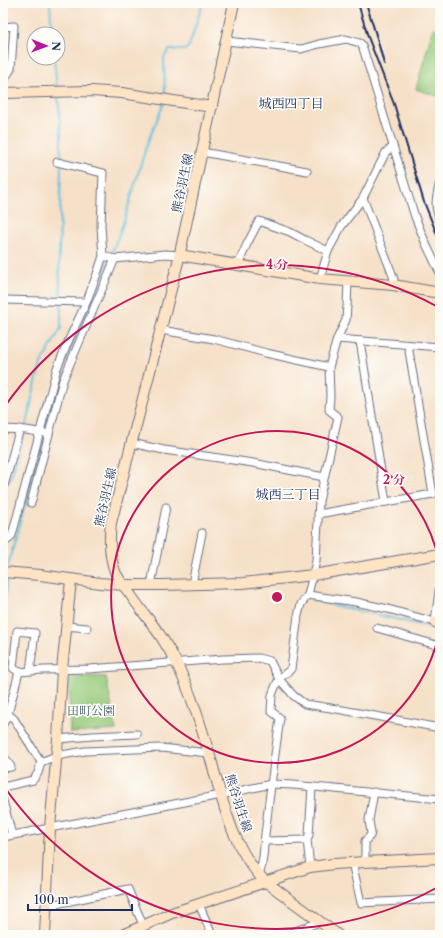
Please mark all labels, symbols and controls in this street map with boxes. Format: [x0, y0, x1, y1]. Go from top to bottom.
north arrow [26, 26, 66, 66]
text: N [49, 41, 63, 52]
district label: 城西四丁目 [258, 95, 324, 111]
street label: 熊谷羽生線 [168, 152, 196, 214]
text: 4 分 [266, 257, 288, 272]
street label: 熊谷羽生線 [91, 466, 119, 528]
text: 2 分 [383, 472, 405, 487]
district label: 城西三丁目 [255, 486, 321, 502]
centre of rings [270, 590, 284, 604]
park label: 田町公園 [67, 703, 115, 718]
street label: 熊谷羽生線 [223, 772, 255, 834]
scale bar [28, 886, 132, 912]
text: 100 m [34, 892, 69, 907]

